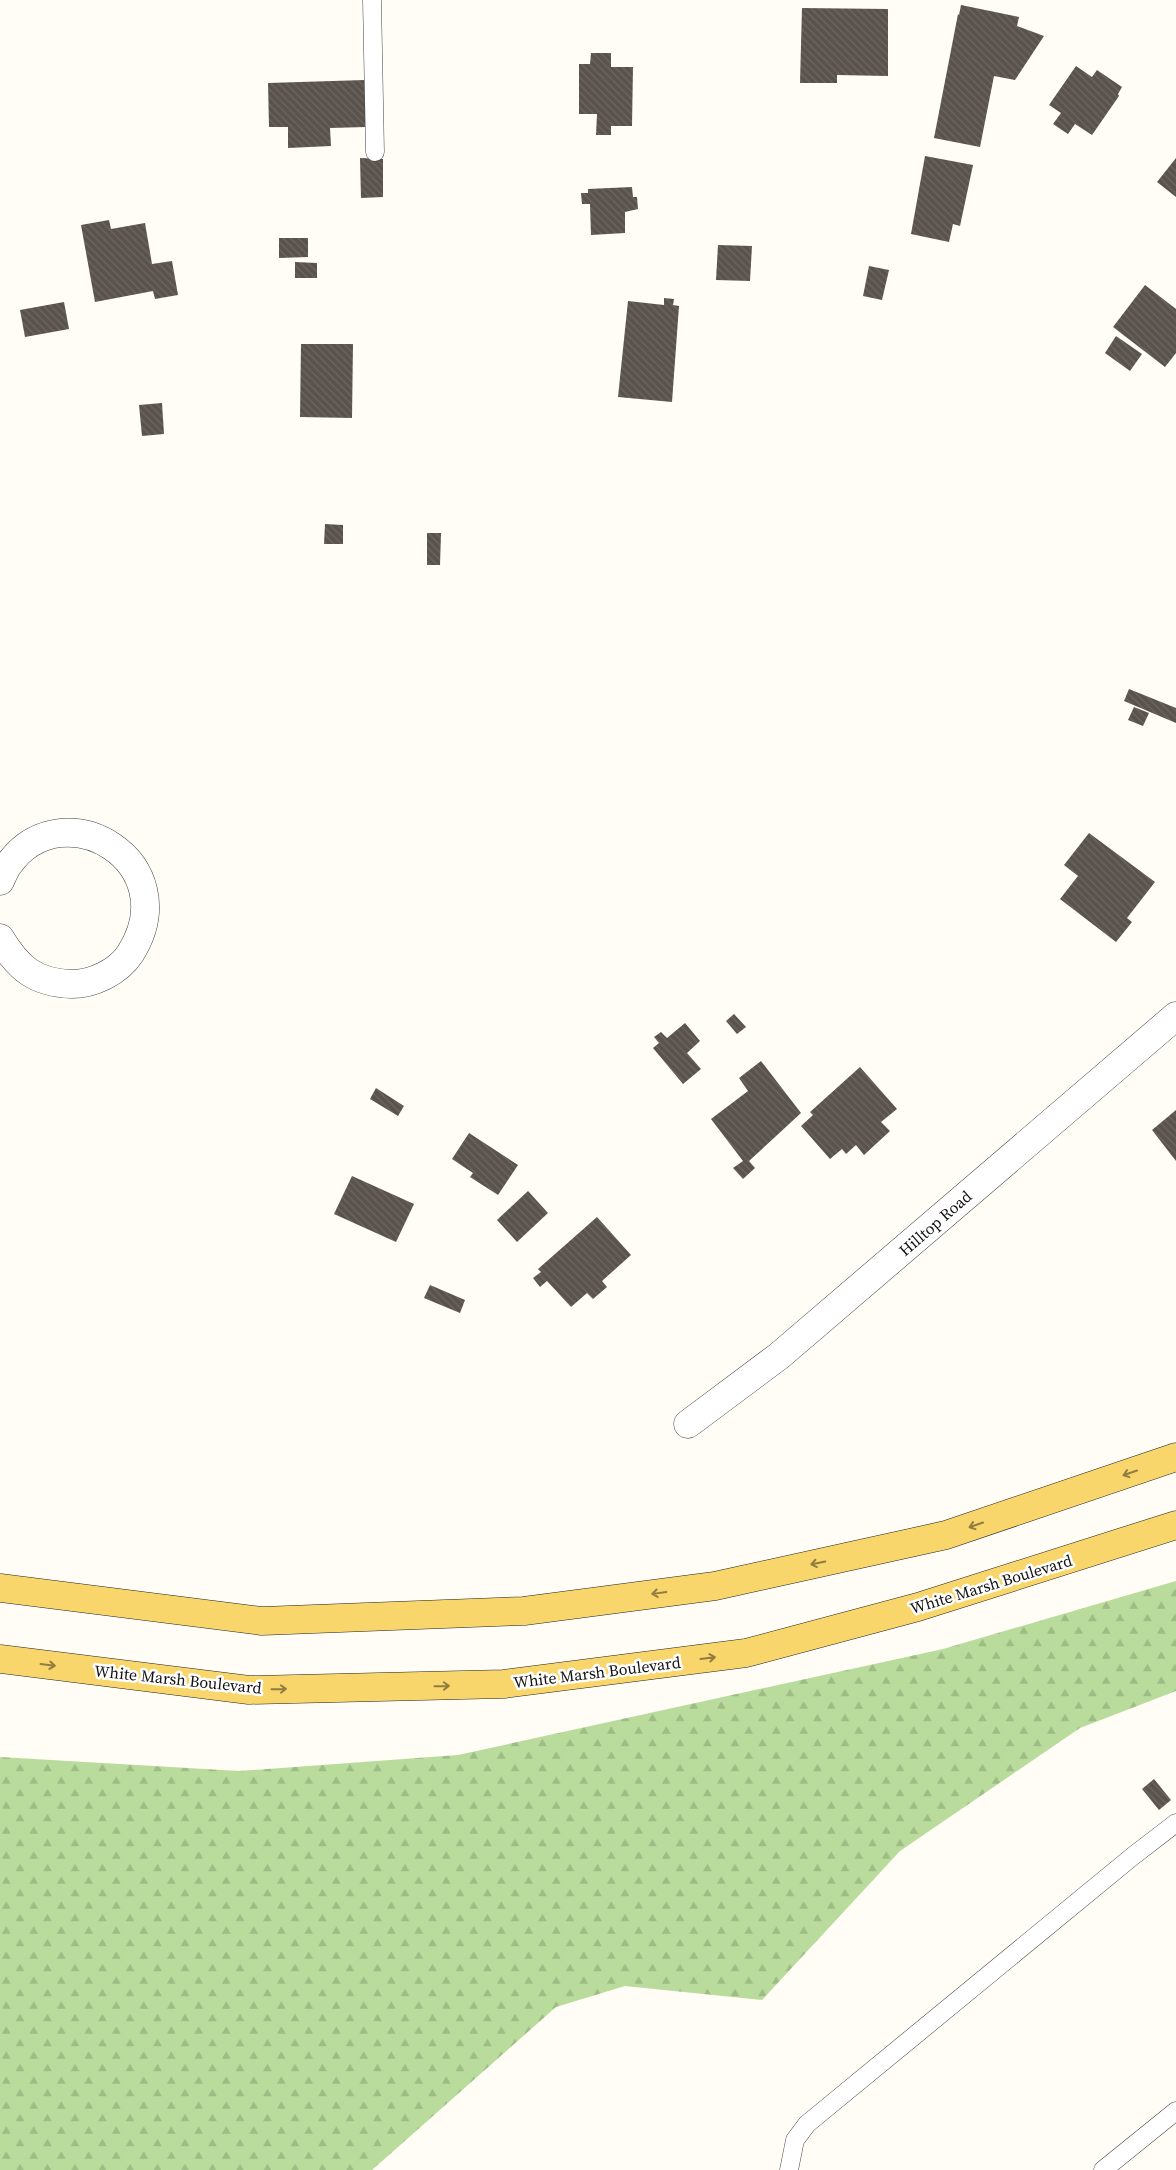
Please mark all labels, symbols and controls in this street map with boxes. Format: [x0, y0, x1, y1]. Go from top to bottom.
street label: Hilltop Road [894, 1185, 976, 1261]
one-way arrow [1123, 1469, 1138, 1478]
one-way arrow [969, 1521, 984, 1530]
street label: White Marsh Boulevard [907, 1549, 1075, 1619]
one-way arrow [811, 1559, 827, 1568]
one-way arrow [651, 1589, 667, 1599]
street label: White Marsh Boulevard [512, 1651, 682, 1693]
one-way arrow [699, 1653, 715, 1663]
street label: White Marsh Boulevard [93, 1659, 263, 1699]
one-way arrow [40, 1660, 56, 1670]
one-way arrow [434, 1681, 450, 1690]
one-way arrow [271, 1684, 287, 1694]

